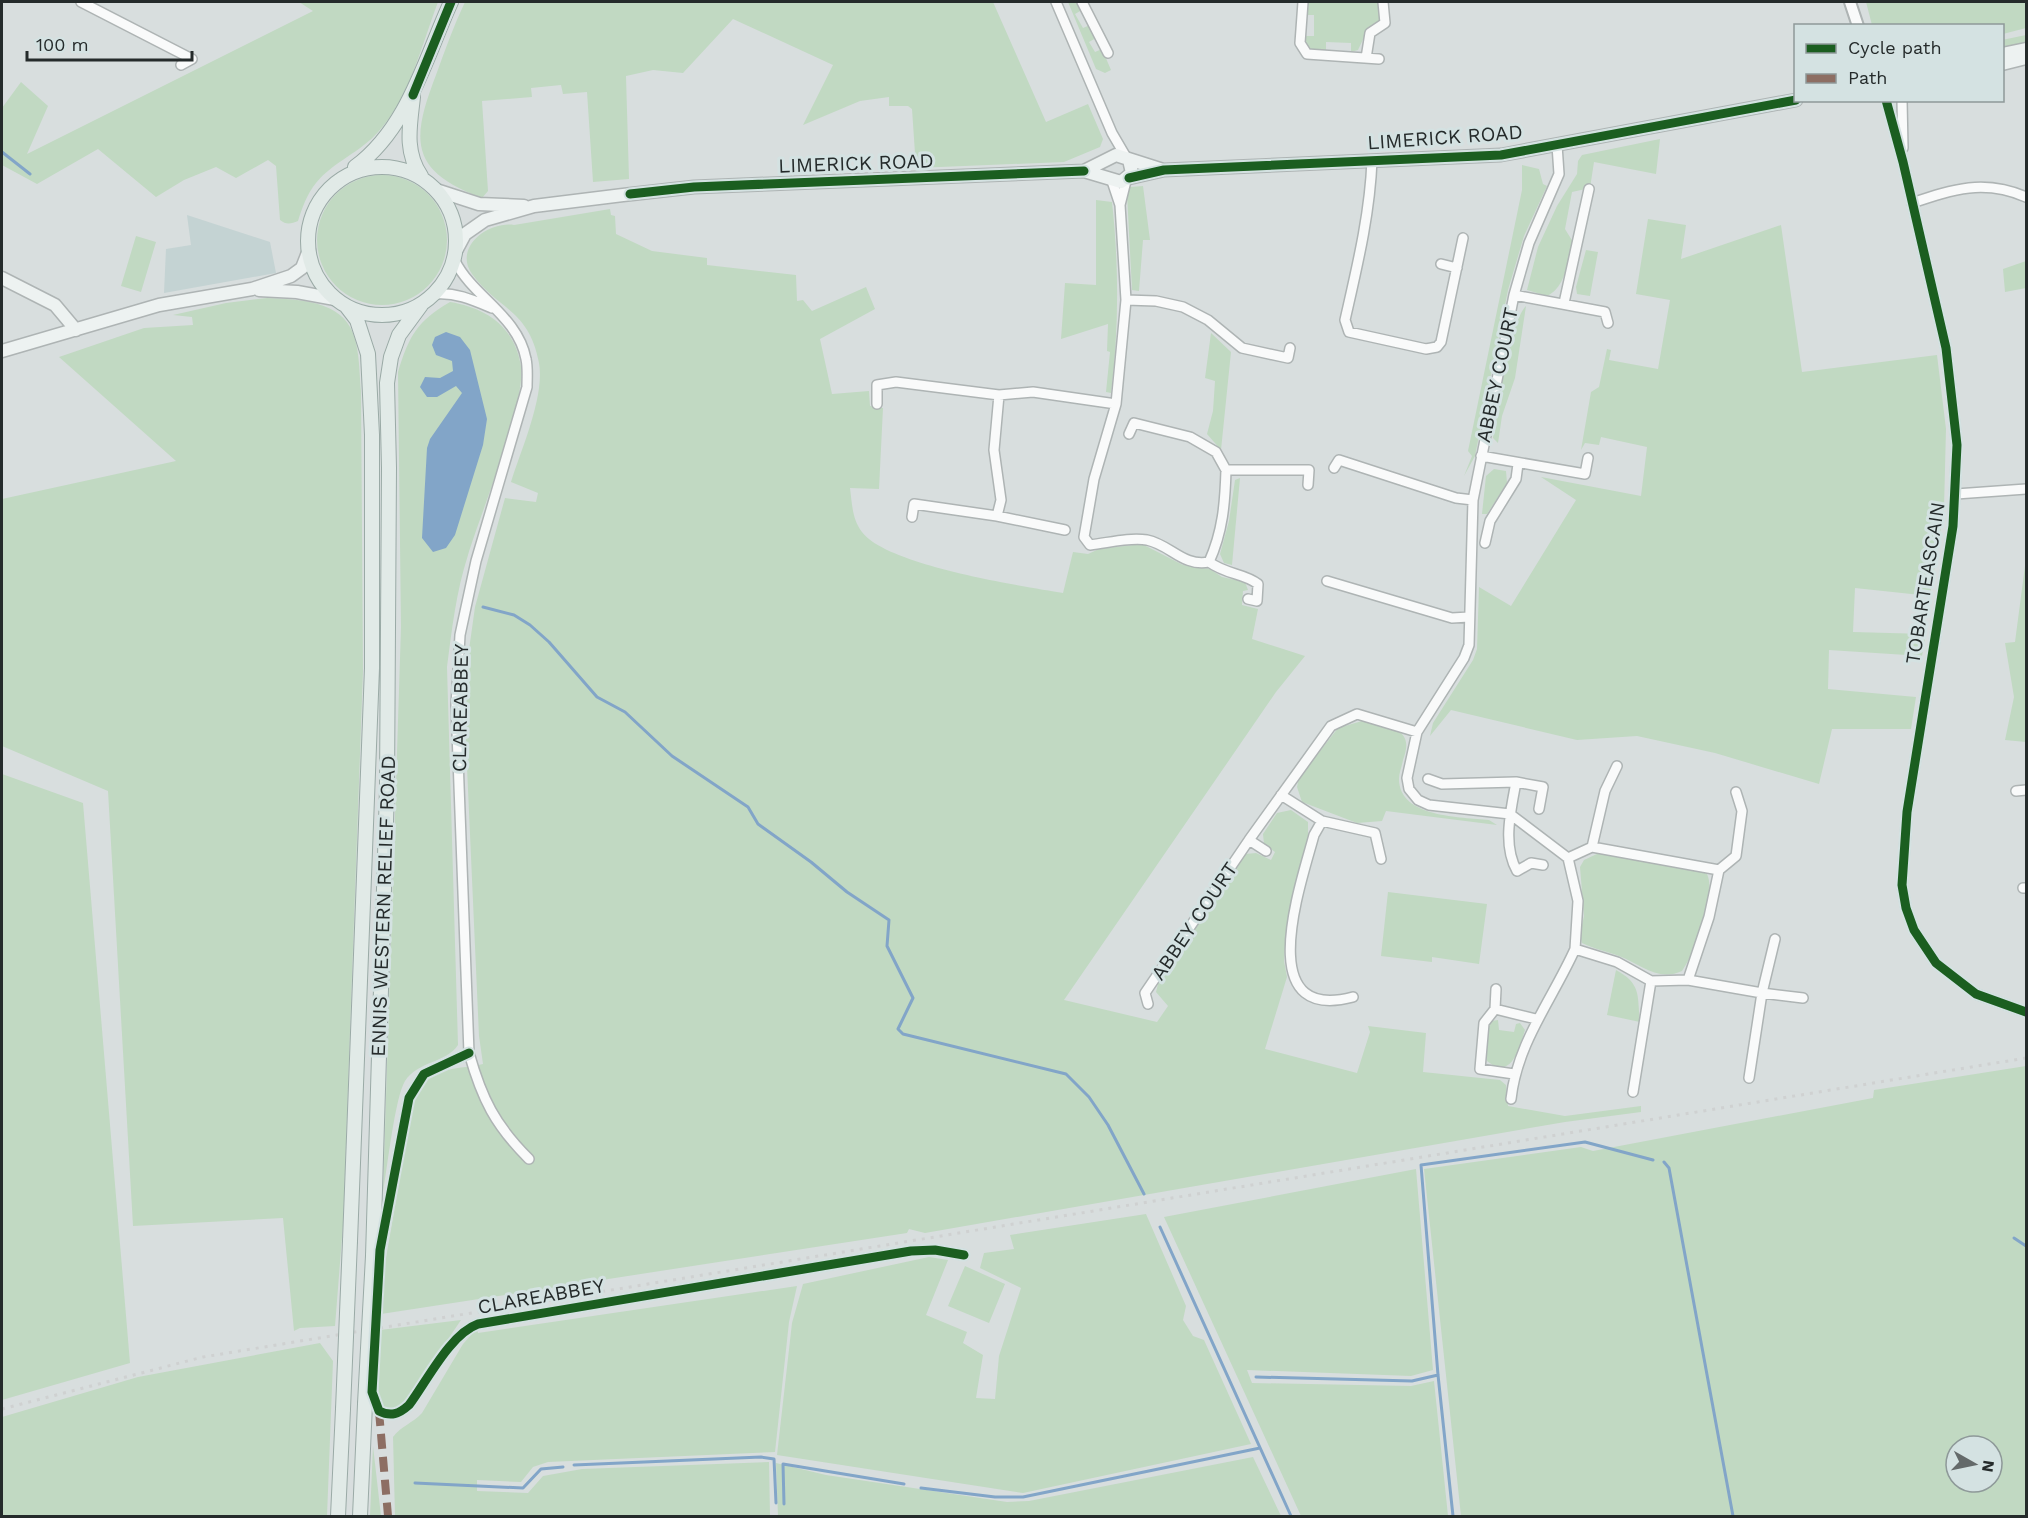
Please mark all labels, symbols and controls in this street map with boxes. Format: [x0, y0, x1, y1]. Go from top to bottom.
scale bar [27, 24, 192, 62]
legend [1794, 24, 2004, 102]
text: 100 m [36, 34, 89, 55]
text: Cycle path [1848, 37, 1942, 58]
text: Path [1848, 67, 1888, 88]
street label: LIMERICK ROAD [1367, 120, 1523, 154]
street label: LIMERICK ROAD [778, 148, 934, 178]
street label: ABBEY COURT [1471, 305, 1523, 445]
street label: TOBARTEASCAIN [1900, 500, 1950, 666]
street label: CLAREABBEY [447, 643, 473, 772]
street label: ENNIS WESTERN RELIEF ROAD [366, 755, 400, 1057]
street label: ABBEY COURT [1146, 857, 1242, 985]
street label: CLAREABBEY [476, 1273, 607, 1319]
north arrow [1944, 1434, 2004, 1494]
text: N [1978, 1459, 1999, 1474]

